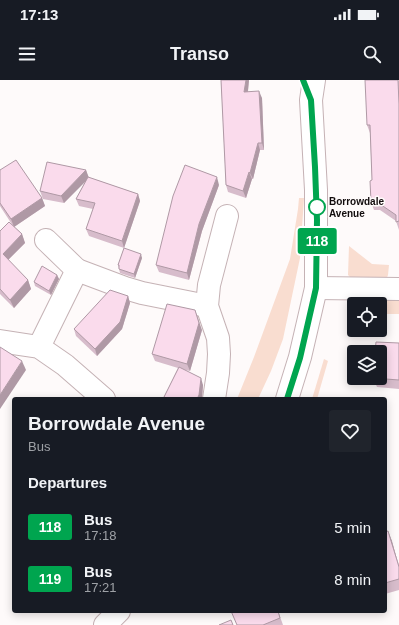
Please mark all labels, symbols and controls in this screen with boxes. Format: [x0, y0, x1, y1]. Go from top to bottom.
text: 17:13 [20, 6, 58, 23]
icon: menu [16, 43, 38, 65]
icon: search [361, 43, 383, 65]
text: Transo [170, 44, 229, 64]
place label: Borrowdale Avenue [329, 196, 384, 219]
marker: Borrowdale Avenue [308, 198, 326, 216]
line badge: 118 [294, 228, 340, 254]
text: 118 [306, 233, 328, 249]
map controls [347, 297, 387, 385]
button: locate [347, 297, 387, 337]
button: layers [347, 345, 387, 385]
button: heart [329, 410, 371, 452]
text: Borrowdale Avenue [28, 413, 205, 434]
text: Bus [28, 439, 50, 454]
text: Departures [28, 474, 107, 491]
text: Bus [84, 511, 112, 528]
text: 118 [39, 519, 61, 535]
text: 5 min [334, 519, 371, 536]
text: 17:18 [84, 528, 117, 543]
text: Bus [84, 563, 112, 580]
text: 119 [39, 571, 61, 587]
text: 8 min [334, 571, 371, 588]
text: 17:21 [84, 580, 117, 595]

